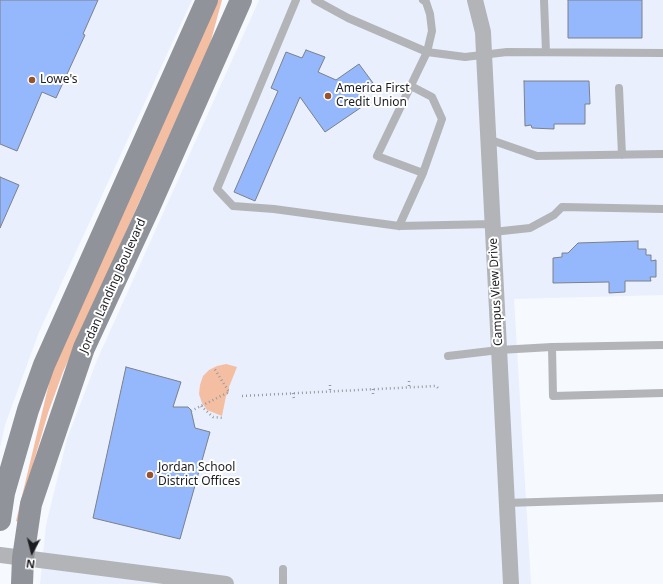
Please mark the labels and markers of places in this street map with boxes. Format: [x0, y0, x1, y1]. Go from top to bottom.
place label: Lowe's [40, 73, 77, 87]
marker: Lowe's [27, 75, 37, 85]
place label: America First Credit Union [336, 82, 410, 110]
marker: America First Credit Union [323, 91, 333, 101]
place label: Jordan School District Offices [158, 461, 240, 489]
marker: Jordan School District Offices [145, 470, 155, 480]

